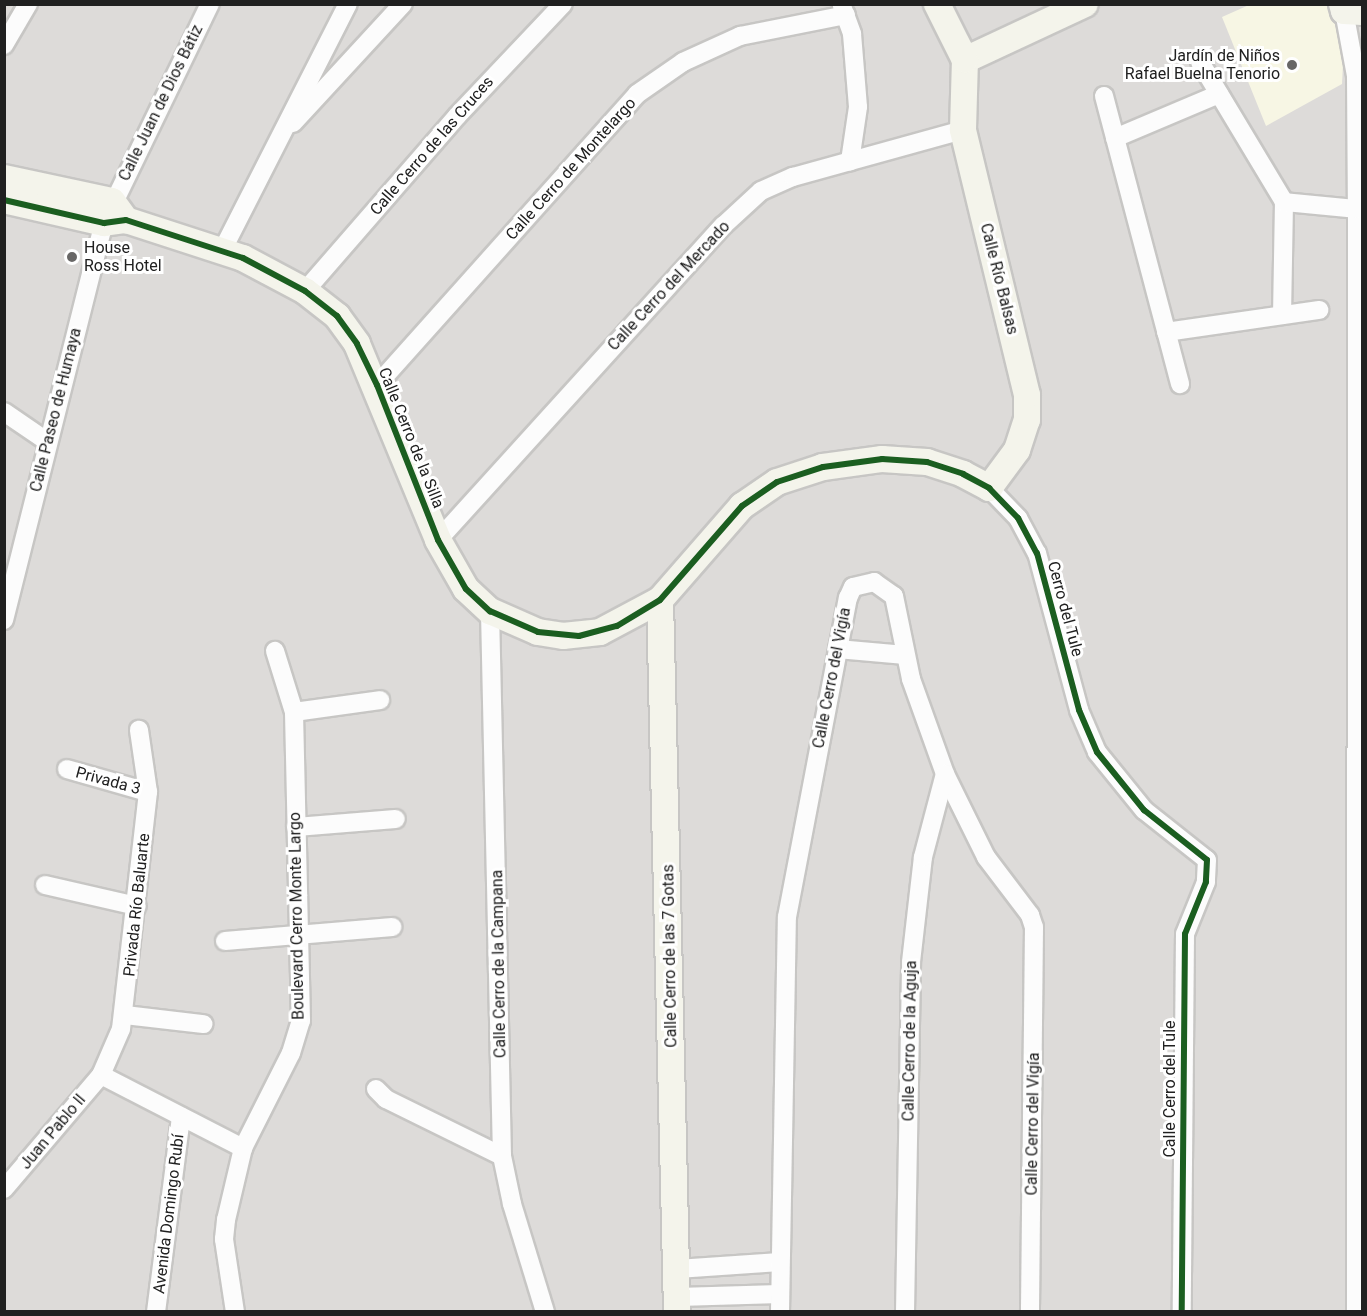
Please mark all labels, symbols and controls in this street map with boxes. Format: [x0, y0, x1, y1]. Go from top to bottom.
street label: Calle Juan de Dios Bátiz [115, 22, 207, 184]
place label: Jardín de Niños Rafael Buelna Tenorio [1124, 46, 1280, 84]
marker: Jardín de Niños Rafael Buelna Tenorio [1285, 58, 1299, 72]
street label: Calle Cerro de las Cruces [366, 72, 498, 220]
street label: Calle Cerro de Montelargo [502, 94, 640, 244]
street label: Calle Cerro del Mercado [604, 217, 734, 355]
street label: Calle Río Balsas [976, 221, 1022, 337]
place label: House Ross Hotel [84, 238, 162, 276]
marker: House Ross Hotel [65, 250, 79, 264]
street label: Calle Paseo de Humaya [26, 326, 86, 494]
street label: Calle Cerro de la Silla [374, 365, 448, 511]
street label: Cerro del Tule [1043, 559, 1087, 659]
street label: Calle Cerro del Vigía [809, 606, 855, 750]
street label: Privada 3 [73, 763, 143, 799]
street label: Boulevard Cerro Monte Largo [286, 812, 308, 1020]
street label: Privada Río Baluarte [120, 832, 154, 978]
street label: Calle Cerro de las 7 Gotas [659, 864, 681, 1048]
street label: Calle Cerro de la Campana [488, 870, 510, 1058]
street label: Calle Cerro de la Aguja [899, 960, 921, 1122]
street label: Calle Cerro del Tule [1160, 1020, 1180, 1158]
street label: Calle Cerro del Vigía [1022, 1052, 1044, 1196]
street label: Juan Pablo ll [16, 1091, 90, 1173]
street label: Avenida Domingo Rubí [150, 1133, 188, 1295]

